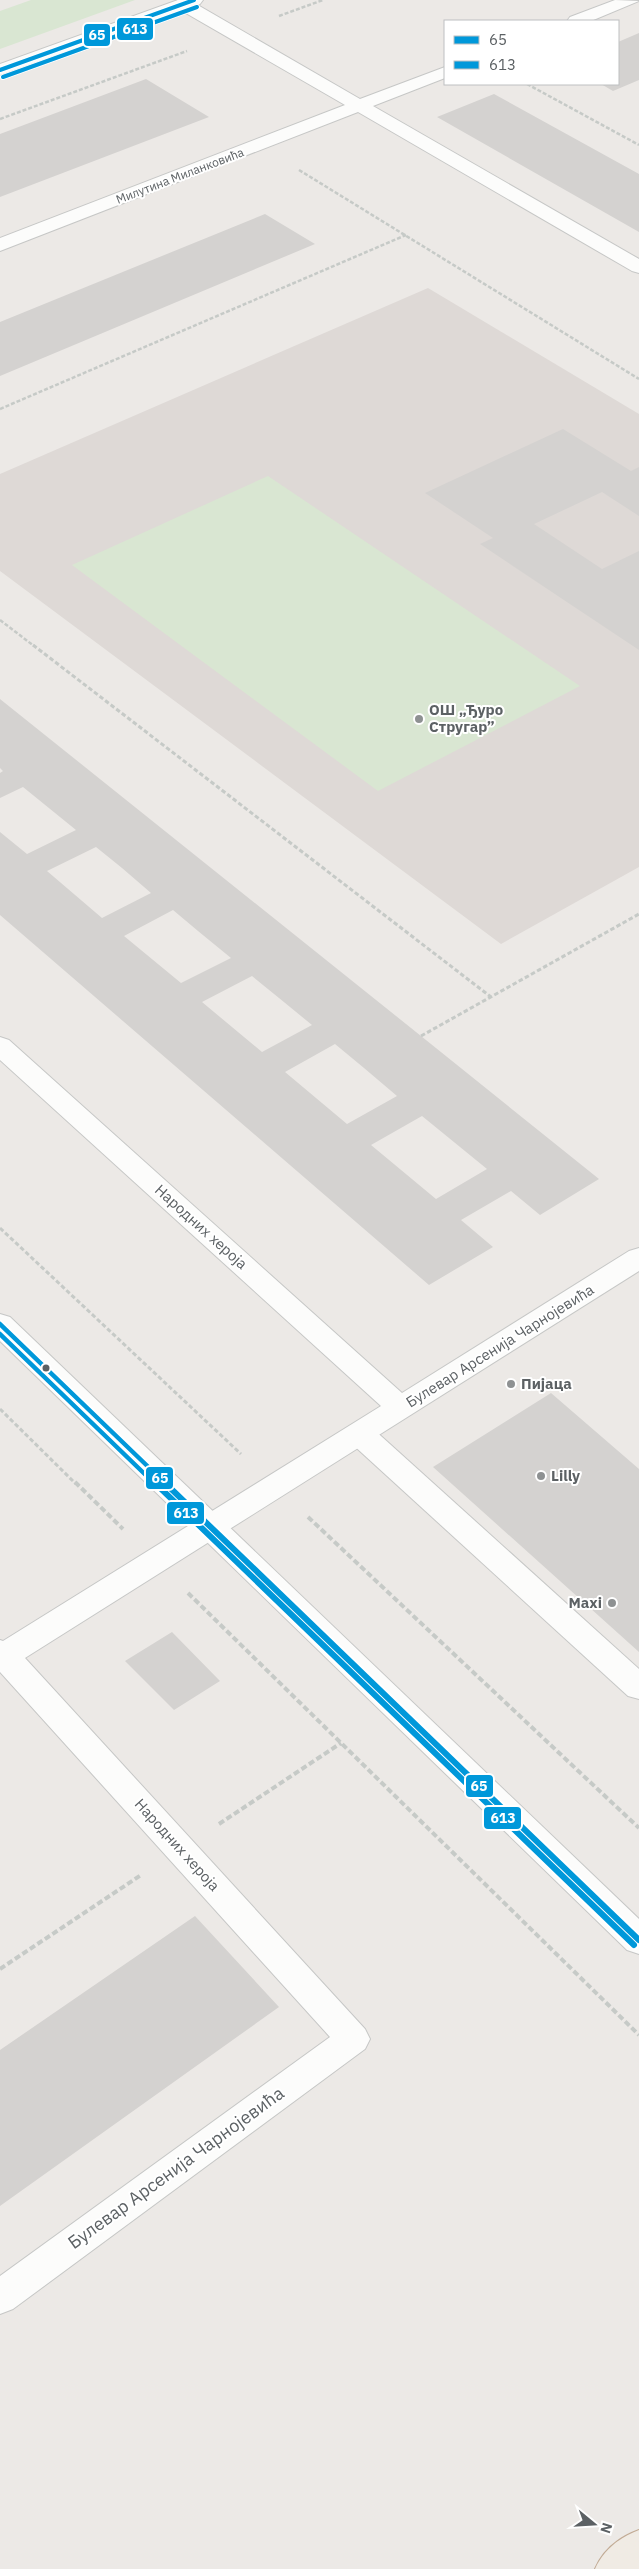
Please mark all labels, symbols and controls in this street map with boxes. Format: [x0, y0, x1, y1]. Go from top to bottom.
line badge: 613 [116, 17, 154, 41]
text: 613 [122, 20, 148, 38]
legend [444, 20, 619, 85]
line badge: 65 [83, 23, 111, 47]
text: 65 [89, 26, 105, 44]
text: 65 [489, 30, 507, 49]
text: 613 [489, 55, 516, 74]
street label: Милутина Миланковића [114, 144, 246, 207]
place label: ОШ „Ђуро Стругар” [429, 700, 503, 736]
marker: ОШ „Ђуро Стругар” [413, 713, 425, 725]
street label: Народних хероја [151, 1180, 252, 1273]
street label: Булевар Арсенија Чарнојевића [402, 1280, 597, 1411]
unlabelled marker [41, 1363, 51, 1373]
place label: Пијаца [521, 1374, 572, 1393]
marker: Пијаца [505, 1378, 517, 1390]
line badge: 65 [145, 1466, 174, 1490]
place label: Lilly [551, 1466, 580, 1485]
text: 65 [152, 1469, 168, 1487]
marker: Lilly [535, 1470, 547, 1482]
line badge: 613 [166, 1501, 205, 1525]
text: 613 [173, 1504, 199, 1522]
place label: Maxi [568, 1593, 602, 1612]
marker: Maxi [606, 1597, 618, 1609]
line badge: 65 [465, 1774, 494, 1798]
text: 65 [471, 1777, 487, 1795]
street label: Народних хероја [131, 1794, 224, 1895]
line badge: 613 [483, 1806, 522, 1830]
text: 613 [490, 1809, 516, 1827]
street label: Булевар Арсенија Чарнојевића [63, 2081, 289, 2254]
north arrow [569, 2499, 619, 2549]
text: N [596, 2520, 616, 2536]

